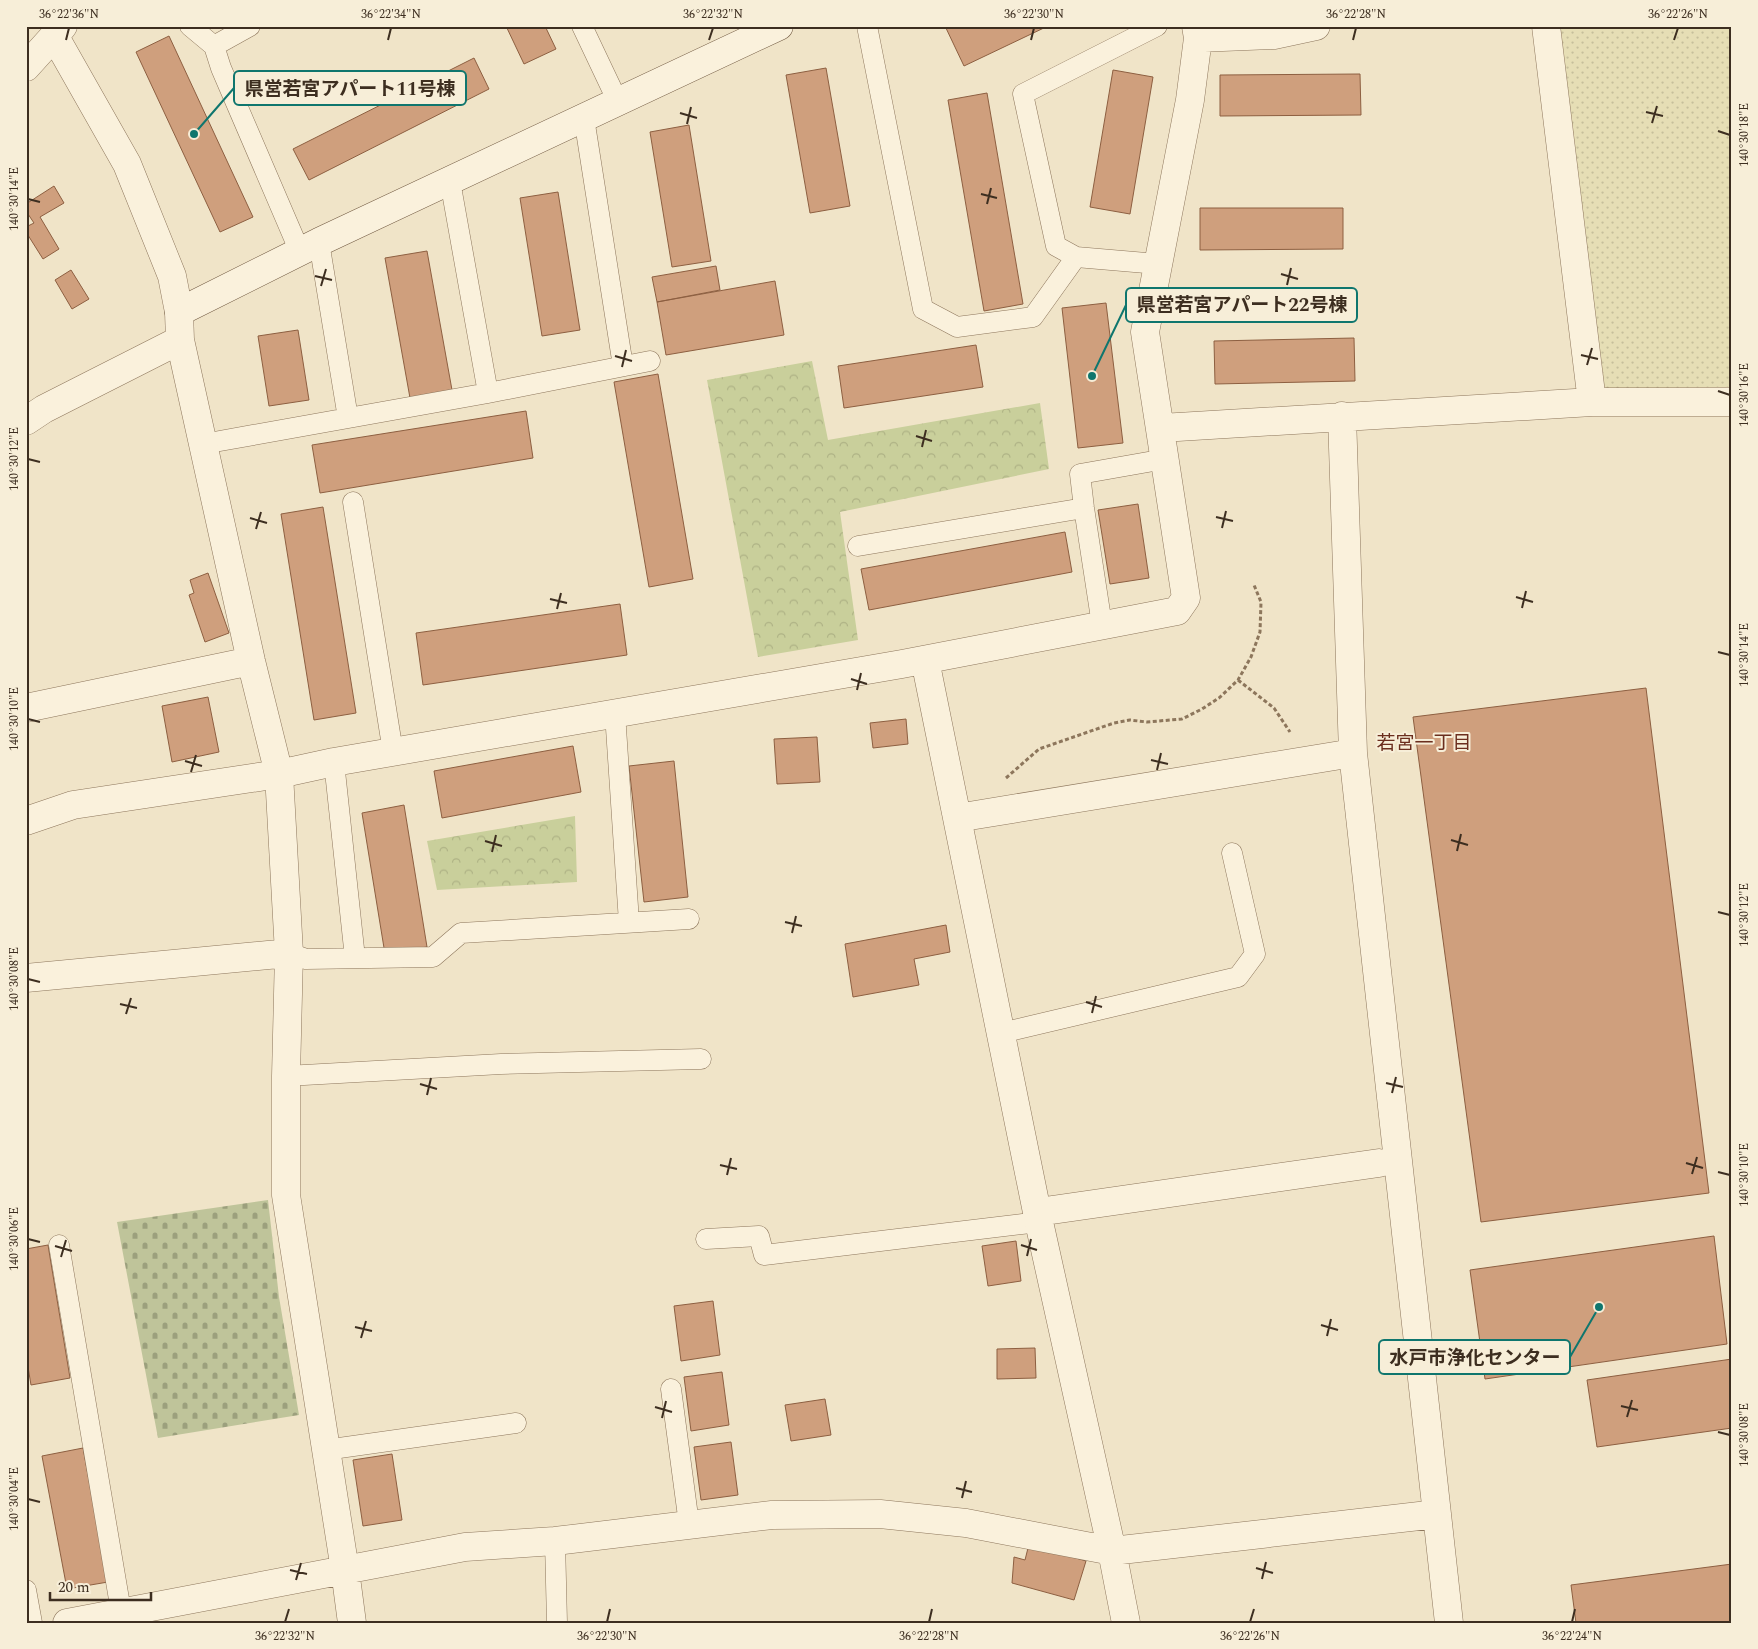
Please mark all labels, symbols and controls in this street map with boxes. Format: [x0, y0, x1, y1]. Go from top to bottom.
text: 36°22'36"N [39, 5, 99, 24]
text: 36°22'34"N [361, 5, 421, 24]
text: 36°22'32"N [683, 5, 743, 24]
text: 36°22'30"N [1004, 5, 1064, 24]
text: 36°22'28"N [1326, 5, 1386, 24]
text: 36°22'26"N [1648, 5, 1708, 24]
callout: 県営若宮アパート11号棟 [234, 71, 466, 105]
text: 県営若宮アパート11号棟 [245, 75, 455, 104]
text: 140°30'18"E [1735, 103, 1754, 167]
text: 140°30'14"E [5, 167, 24, 231]
callout: 県営若宮アパート22号棟 [1126, 288, 1357, 322]
text: 県営若宮アパート22号棟 [1137, 291, 1347, 320]
text: 140°30'16"E [1735, 363, 1754, 427]
text: 140°30'12"E [5, 427, 24, 491]
text: 140°30'14"E [1735, 623, 1754, 687]
text: 140°30'10"E [5, 687, 24, 751]
district label: 若宮一丁目 [1376, 729, 1472, 758]
text: 140°30'12"E [1735, 883, 1754, 947]
text: 140°30'08"E [5, 947, 24, 1011]
text: 140°30'10"E [1735, 1143, 1754, 1207]
text: 140°30'06"E [5, 1207, 24, 1271]
callout: 水戸市浄化センター [1379, 1340, 1570, 1374]
text: 水戸市浄化センター [1389, 1344, 1561, 1373]
text: 140°30'08"E [1735, 1403, 1754, 1467]
text: 140°30'04"E [5, 1467, 24, 1531]
scale bar [50, 1569, 151, 1601]
text: 20 m [58, 1576, 90, 1599]
text: 36°22'32"N [255, 1627, 315, 1646]
text: 36°22'30"N [577, 1627, 637, 1646]
text: 36°22'28"N [899, 1627, 959, 1646]
text: 36°22'26"N [1220, 1627, 1280, 1646]
text: 36°22'24"N [1542, 1627, 1602, 1646]

